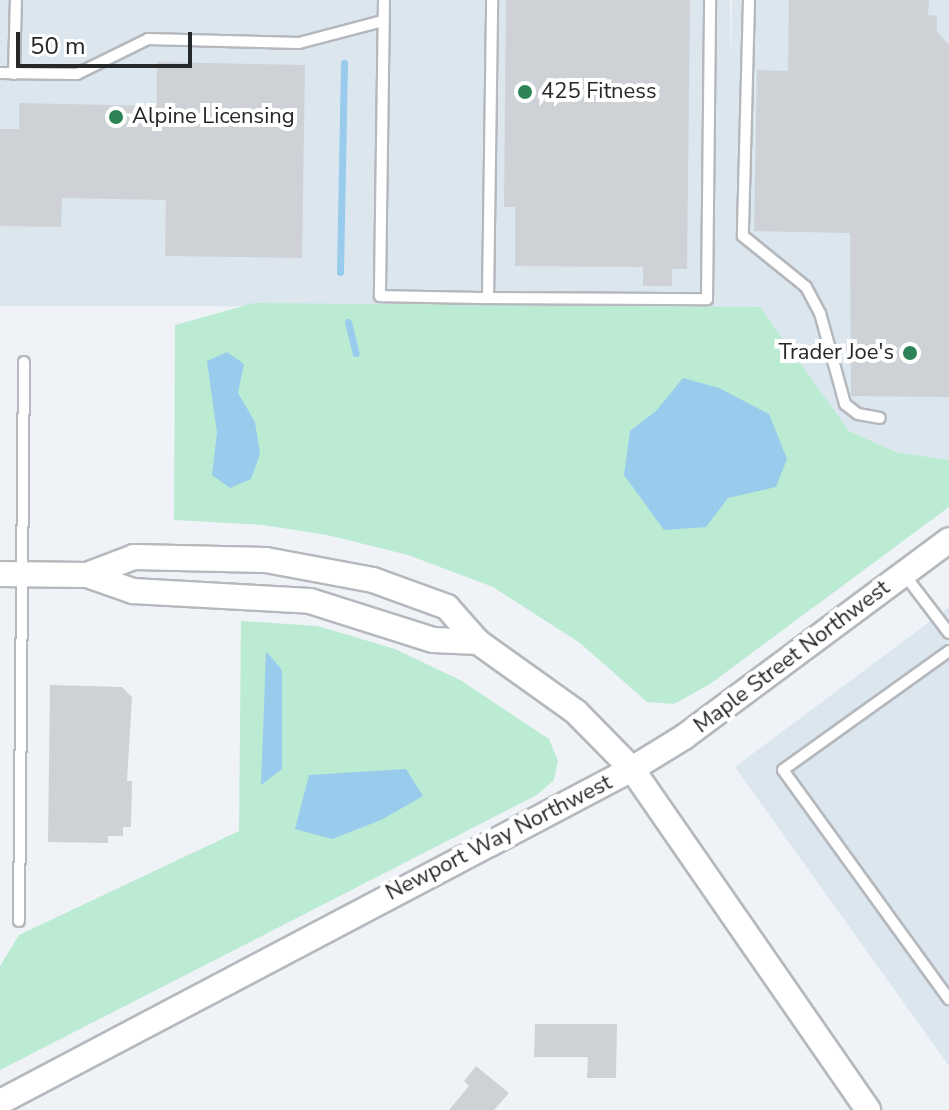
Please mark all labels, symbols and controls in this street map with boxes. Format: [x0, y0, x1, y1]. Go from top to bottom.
scale bar [20, 16, 196, 66]
text: 50 m [30, 30, 86, 62]
place label: 425 Fitness [541, 79, 656, 105]
marker: 425 Fitness [516, 83, 534, 101]
place label: Alpine Licensing [132, 104, 295, 130]
marker: Alpine Licensing [107, 108, 125, 126]
place label: Trader Joe's [778, 340, 894, 366]
marker: Trader Joe's [901, 344, 919, 362]
street label: Maple Street Northwest [689, 575, 895, 739]
street label: Newport Way Northwest [382, 769, 616, 907]

